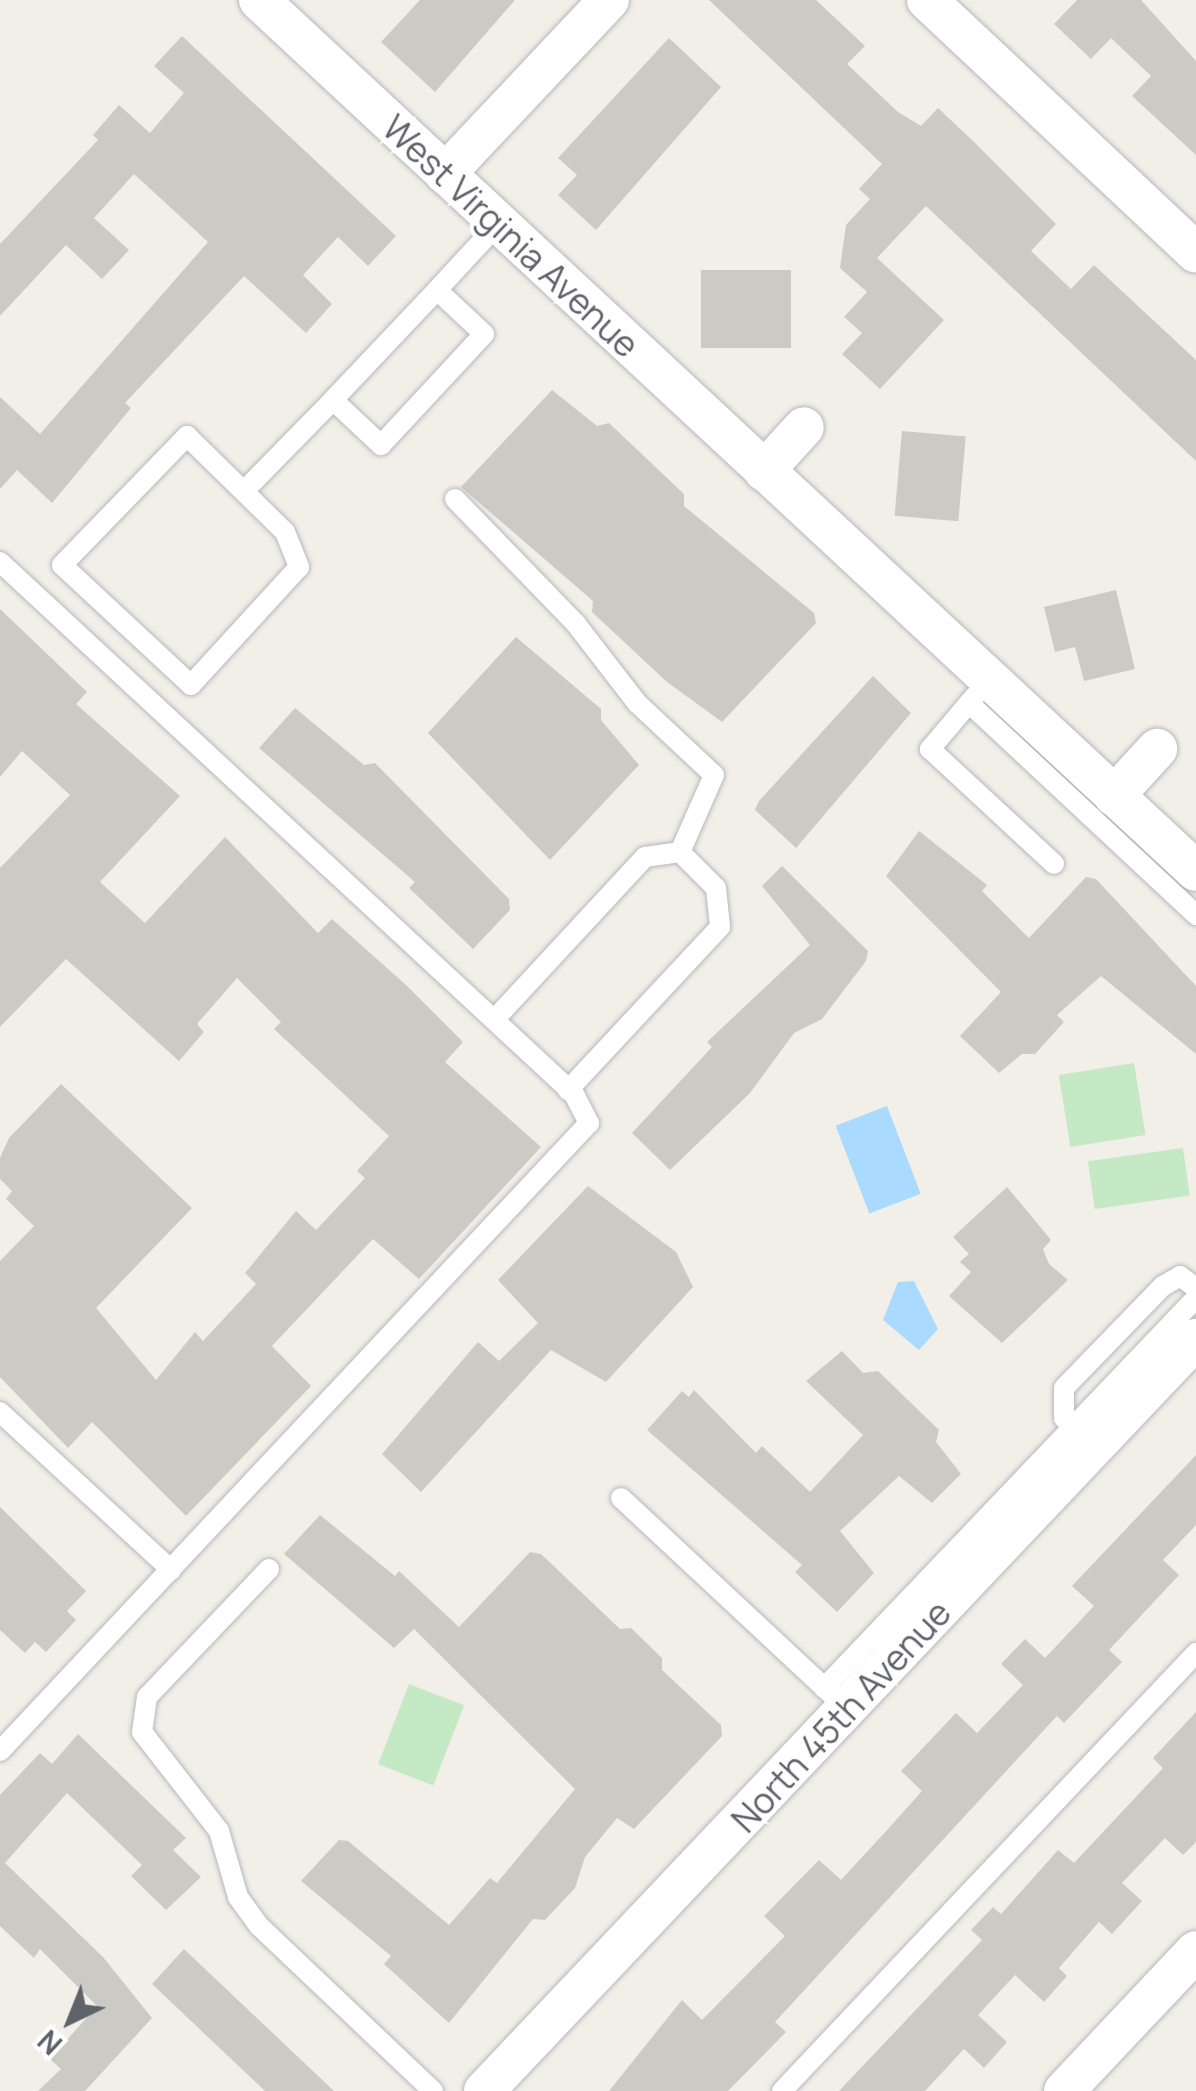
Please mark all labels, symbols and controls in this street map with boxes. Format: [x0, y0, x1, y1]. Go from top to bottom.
street label: West Virginia Avenue [374, 106, 648, 366]
street label: North 45th Avenue [723, 1591, 959, 1841]
north arrow [20, 1971, 120, 2071]
text: N [29, 2022, 70, 2064]

